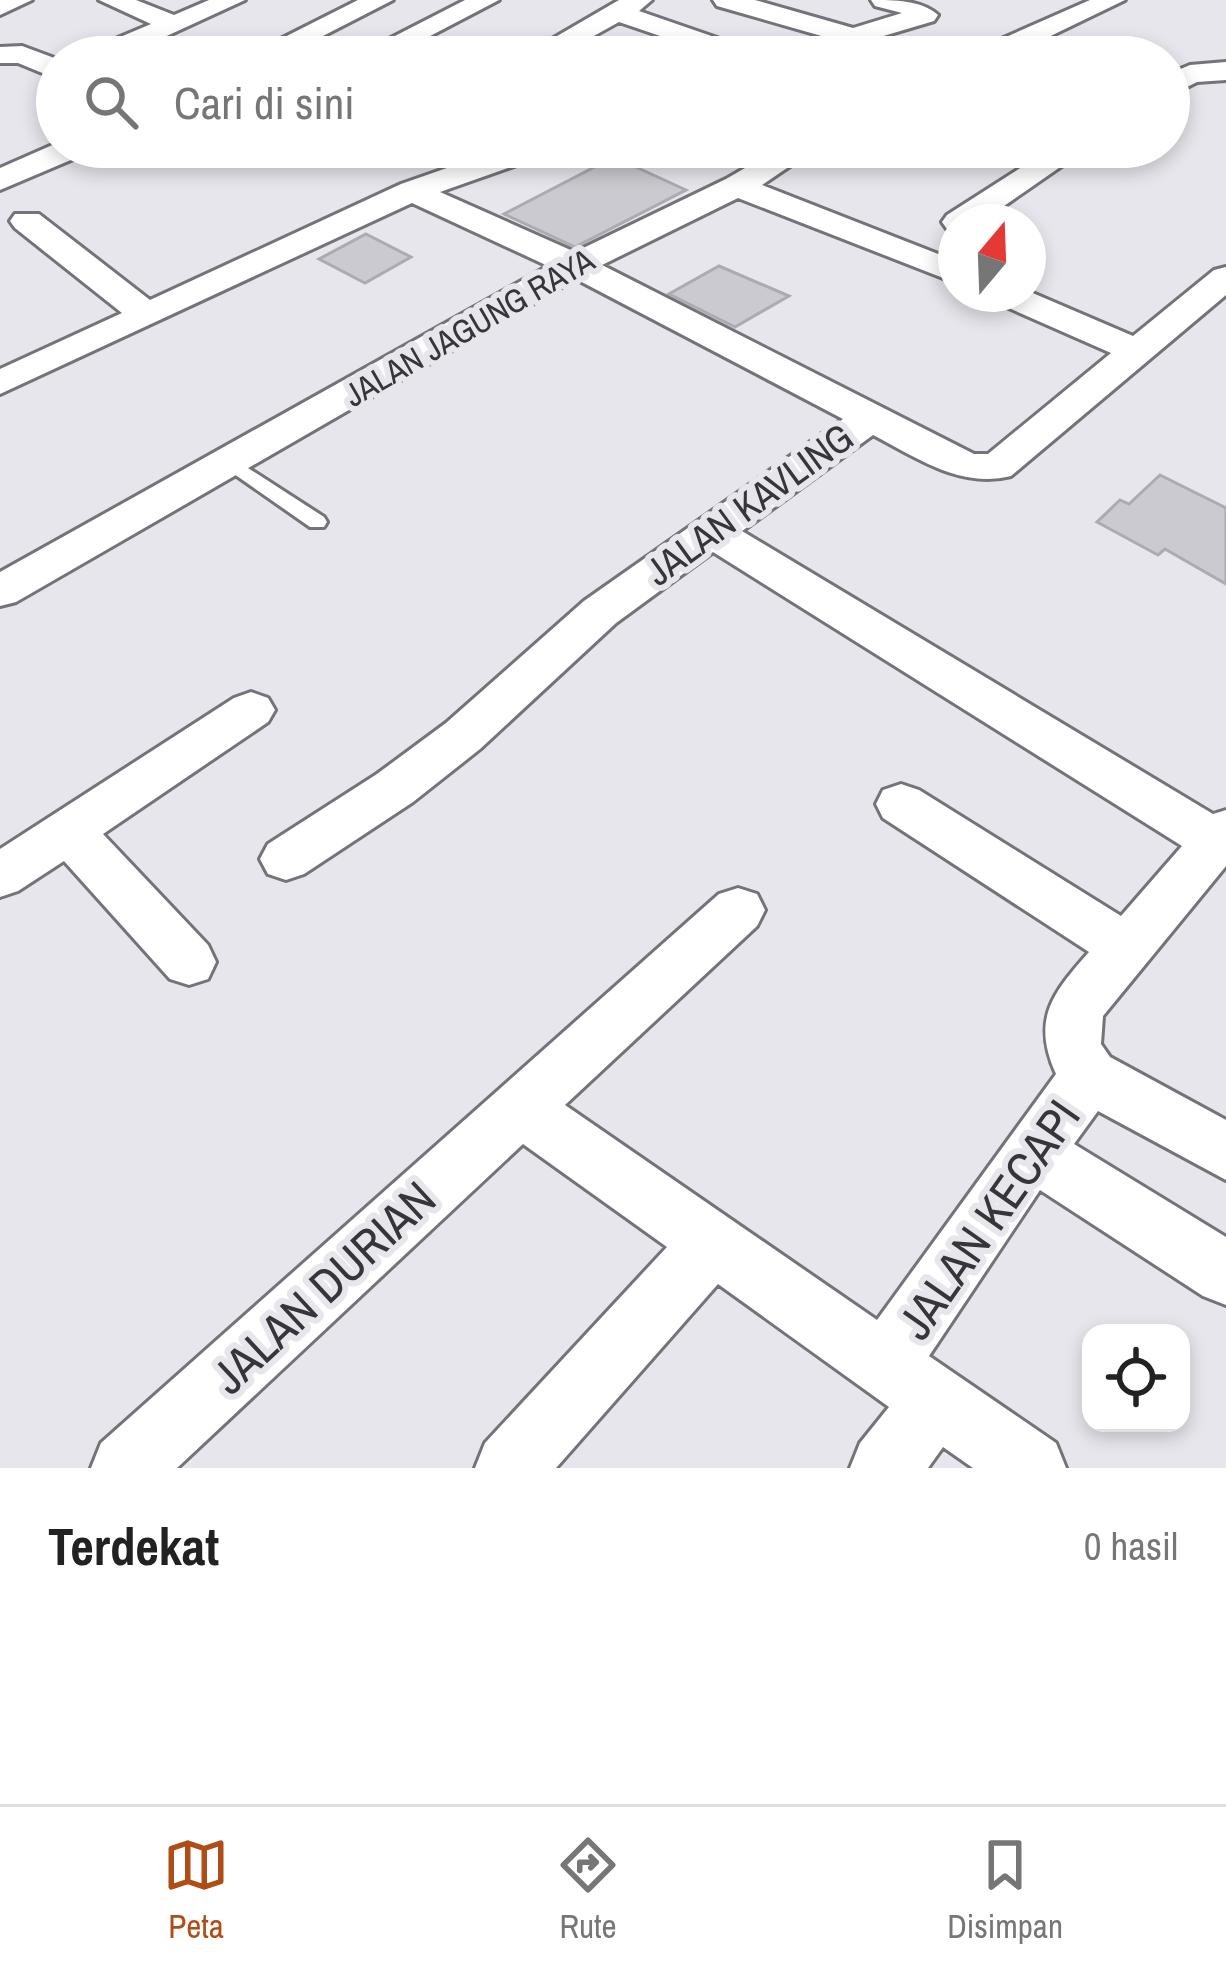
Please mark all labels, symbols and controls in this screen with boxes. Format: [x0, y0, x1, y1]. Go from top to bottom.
search box [36, 36, 1190, 168]
icon: search [78, 69, 144, 135]
text: Cari di sini [174, 72, 355, 133]
north arrow [938, 204, 1046, 312]
street label: JALAN JAGUNG RAYA [336, 237, 603, 416]
street label: JALAN KAVLING [635, 411, 863, 597]
street label: JALAN KECAPI [882, 1087, 1094, 1351]
street label: JALAN DURIAN [197, 1166, 449, 1408]
map controls [1082, 1324, 1190, 1432]
button: locate [1082, 1324, 1190, 1432]
text: Terdekat [48, 1512, 219, 1581]
text: 0 hasil [1084, 1520, 1178, 1572]
tab: Peta [163, 1832, 229, 1948]
tab: Rute [555, 1832, 621, 1948]
tab: Disimpan [947, 1832, 1063, 1948]

